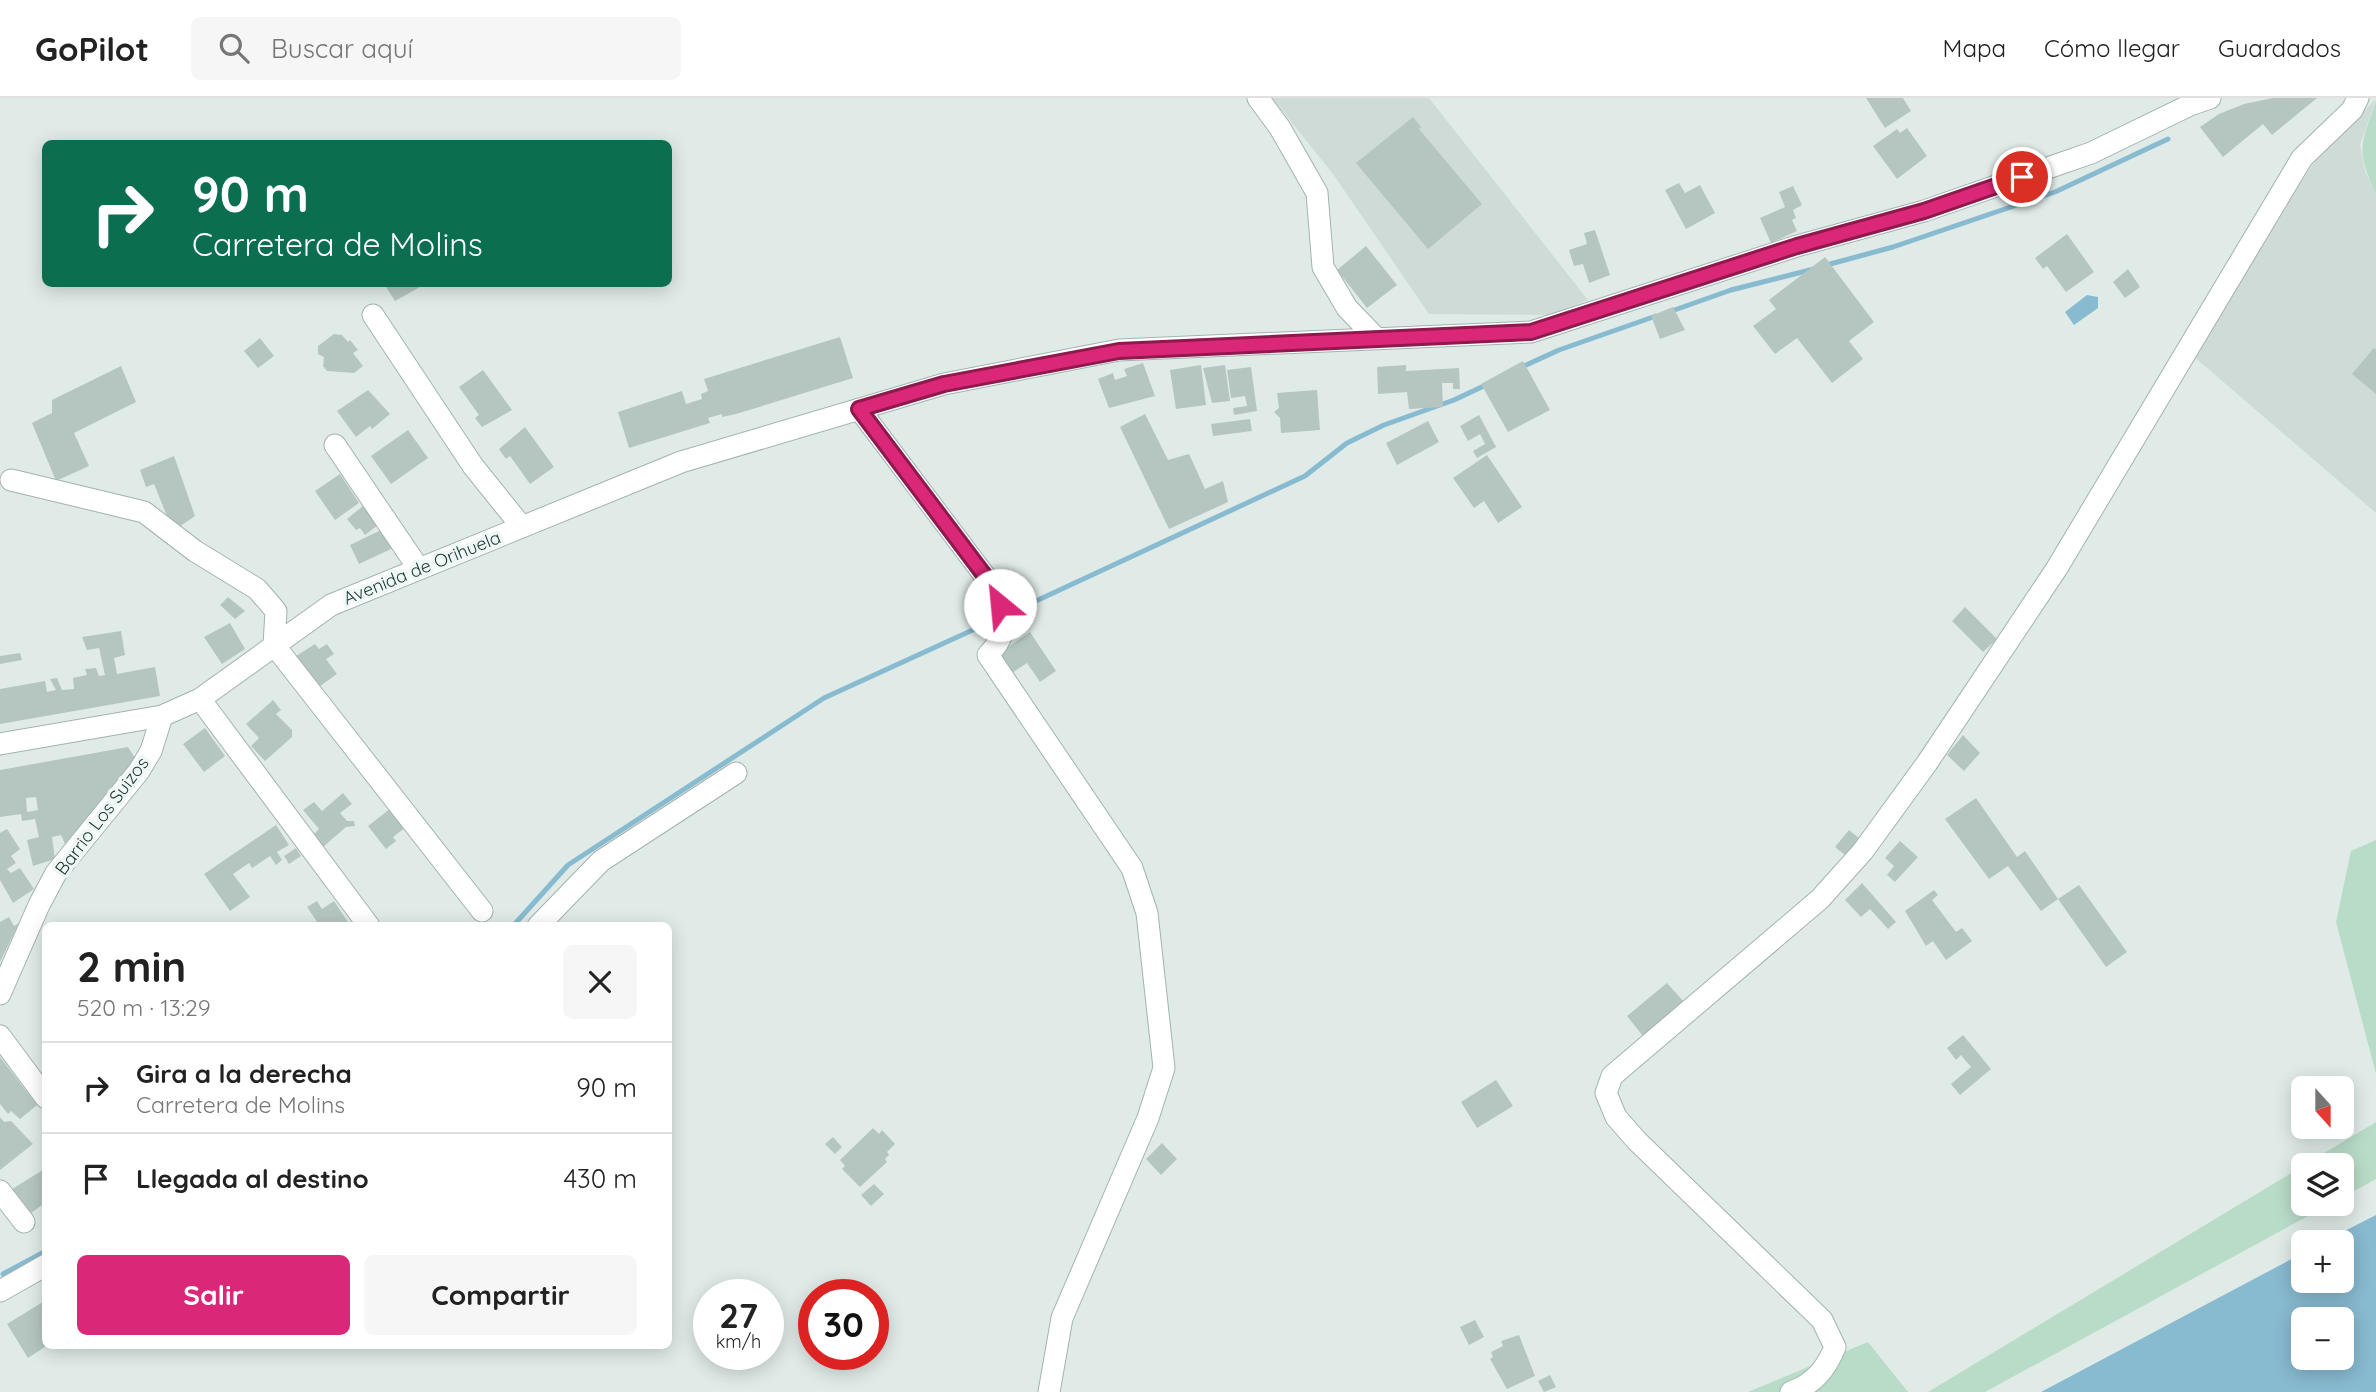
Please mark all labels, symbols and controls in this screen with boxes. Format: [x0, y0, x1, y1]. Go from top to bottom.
search box [191, 17, 681, 80]
text: GoPilot [35, 28, 149, 69]
icon: search [215, 29, 253, 67]
text: Buscar aquí [271, 32, 413, 65]
text: Mapa [1943, 33, 2006, 63]
text: Cómo llegar [2044, 33, 2180, 63]
text: Guardados [2218, 33, 2341, 63]
pin [1992, 147, 2052, 207]
icon: arrive [2003, 158, 2041, 196]
text: 90 m [192, 163, 309, 224]
icon: right [77, 168, 168, 259]
text: Carretera de Molins [192, 224, 483, 264]
street label: Avenida de Orihuela [340, 525, 504, 610]
position arrow [963, 568, 1037, 642]
street label: Barrio Los Suizos [50, 752, 153, 879]
text: 2 min [77, 940, 186, 993]
button: close [563, 945, 637, 1019]
text: 520 m · 13:29 [77, 993, 211, 1022]
text: Gira a la derecha [136, 1057, 352, 1090]
icon: right [77, 1069, 115, 1107]
text: 90 m [576, 1071, 637, 1104]
north arrow [2291, 1076, 2354, 1139]
map controls [2291, 1076, 2354, 1370]
text: Carretera de Molins [136, 1090, 345, 1119]
button: layers [2291, 1153, 2354, 1216]
icon: arrive [77, 1160, 115, 1198]
text: Llegada al destino [136, 1162, 369, 1195]
text: 430 m [563, 1162, 637, 1195]
button: + [2291, 1230, 2354, 1293]
button: Salir [77, 1255, 350, 1335]
button: Compartir [364, 1255, 637, 1335]
speed limit sign: 30 [798, 1279, 889, 1370]
text: 27 [719, 1293, 758, 1337]
button: − [2291, 1307, 2354, 1370]
text: km/h [716, 1330, 761, 1353]

